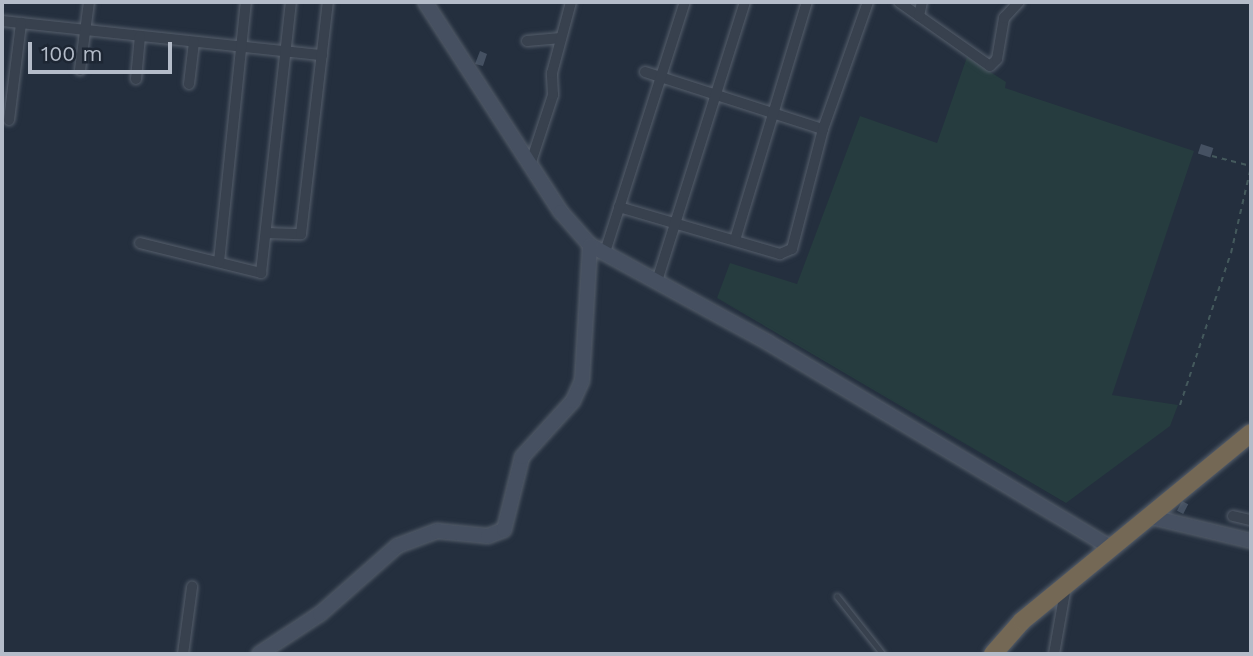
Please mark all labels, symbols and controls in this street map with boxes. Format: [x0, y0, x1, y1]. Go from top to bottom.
scale bar [32, 28, 175, 72]
text: 100 m [41, 41, 103, 66]

